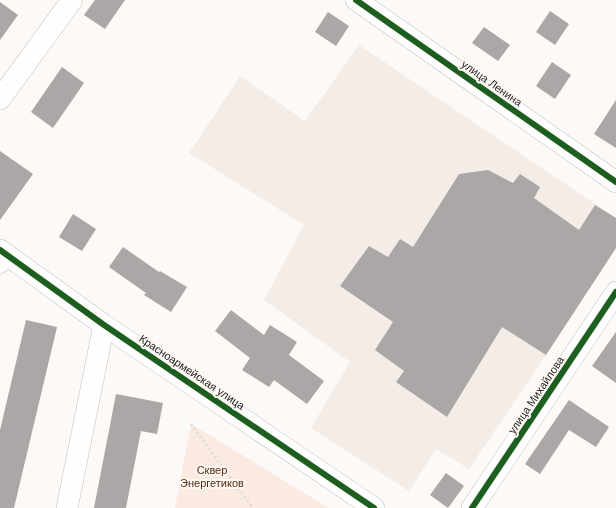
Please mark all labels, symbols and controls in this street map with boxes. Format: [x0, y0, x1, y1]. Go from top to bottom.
street label: улица Ленина [459, 58, 525, 109]
street label: Красноармейская улица [137, 332, 248, 412]
street label: улица Михайлова [506, 353, 567, 436]
park label: Сквер Энергетиков [180, 464, 244, 489]

